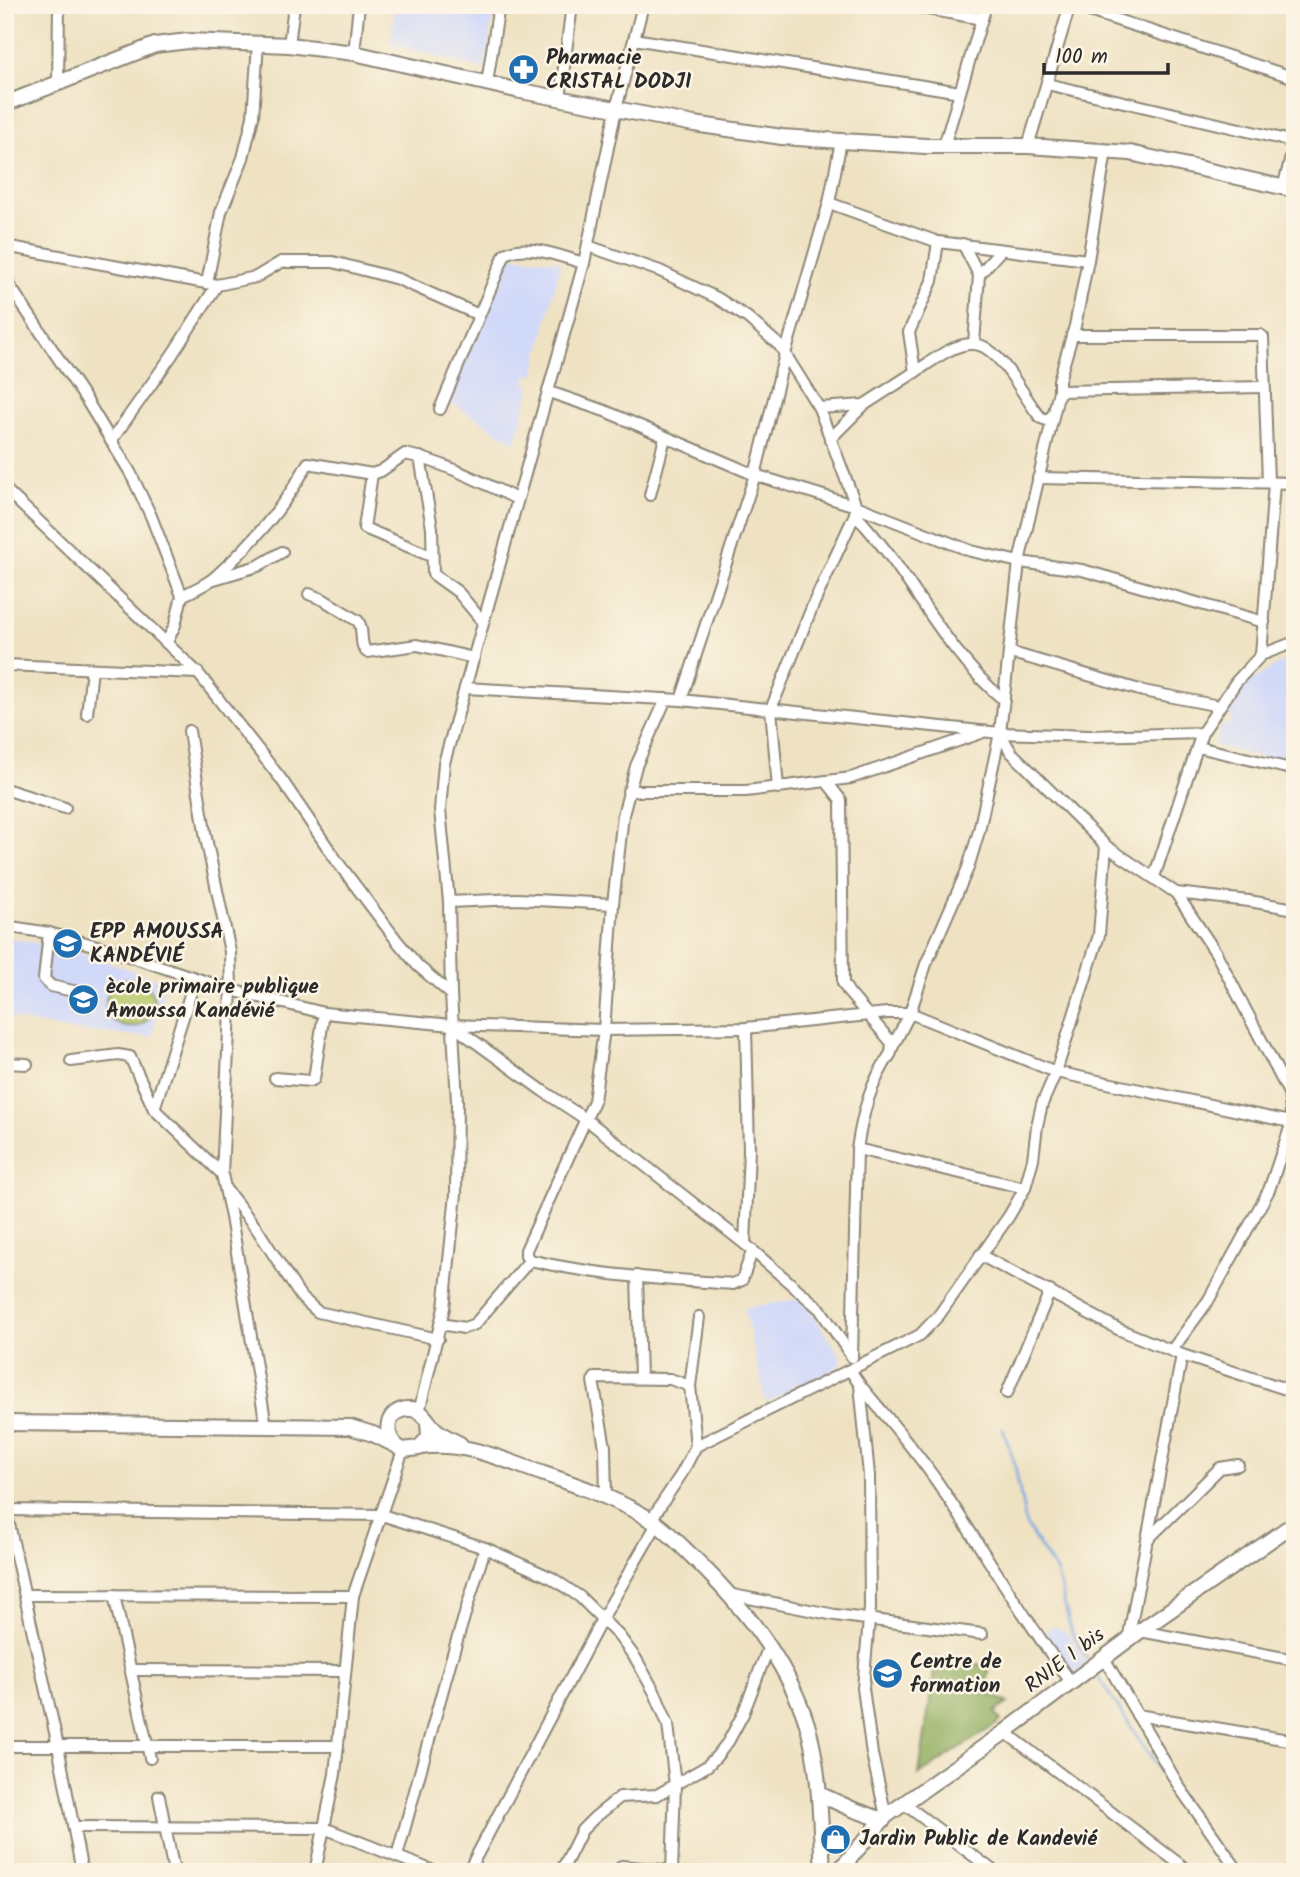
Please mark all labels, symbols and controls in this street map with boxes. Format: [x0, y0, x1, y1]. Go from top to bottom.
scale bar [1044, 32, 1169, 76]
text: 100 m [1055, 41, 1108, 74]
place label: Pharmacie CRISTAL DODJI [546, 42, 692, 99]
pharmacy icon: Pharmacie CRISTAL DODJI [506, 53, 540, 87]
place label: EPP AMOUSSA KANDÉVIÉ [90, 916, 224, 973]
school or university icon: EPP AMOUSSA KANDÉVIÉ [50, 927, 84, 961]
place label: ècole primaire publique Amoussa Kandévié [106, 971, 319, 1028]
school or university icon: ècole primaire publique Amoussa Kandévié [66, 982, 100, 1016]
street label: RNIE 1 bis [1018, 1620, 1112, 1702]
place label: Centre de formation [910, 1646, 1002, 1703]
school or university icon: Centre de formation [870, 1657, 904, 1691]
shop icon: Jardin Public de Kandevié [819, 1822, 853, 1856]
place label: Jardin Public de Kandevié [859, 1823, 1099, 1856]

